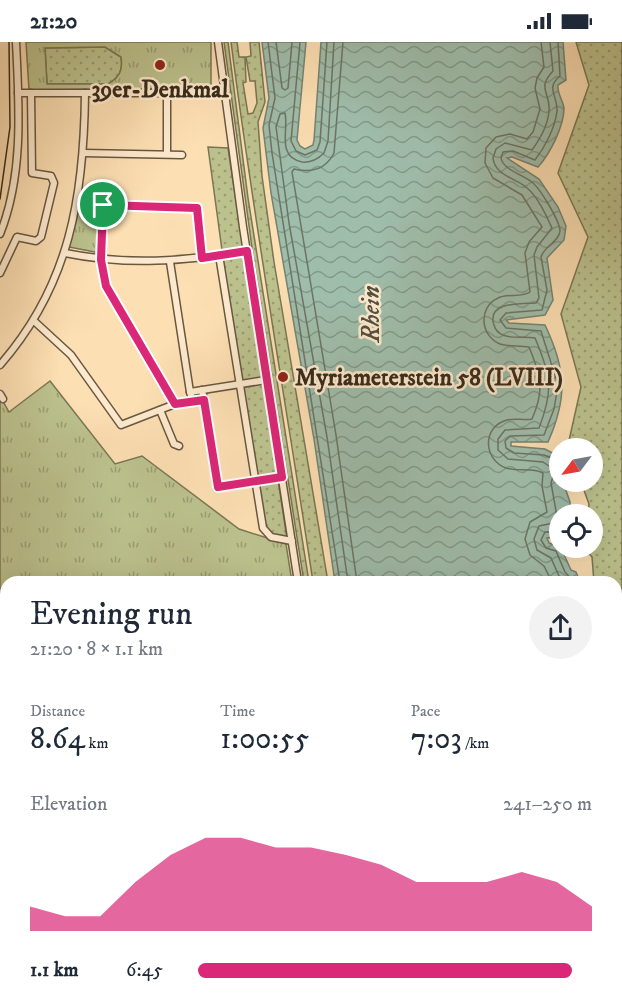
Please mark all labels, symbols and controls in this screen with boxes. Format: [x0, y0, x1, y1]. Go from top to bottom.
text: 21:20 [30, 8, 77, 35]
marker: 39er-Denkmal [153, 58, 167, 72]
place label: 39er-Denkmal [91, 75, 229, 105]
pin [77, 179, 128, 230]
icon: arrive [86, 188, 119, 221]
water label: Rhein [355, 285, 388, 344]
place label: Myriameterstein 58 (LVIII) [295, 363, 563, 393]
marker: Myriameterstein 58 (LVIII) [276, 370, 290, 384]
north arrow [549, 438, 603, 492]
map controls [549, 438, 603, 558]
button: locate [549, 504, 603, 558]
text: Evening run [30, 594, 192, 635]
button: share [529, 596, 592, 659]
text: 21:20 · 8 × 1.1 km [30, 637, 163, 662]
text: Distance [30, 701, 85, 721]
text: Time [220, 701, 255, 721]
text: Pace [411, 701, 440, 721]
text: 8.64 [30, 721, 85, 758]
text: 1:00:55 [220, 721, 309, 758]
text: 7:03 [411, 721, 462, 758]
text: km [85, 733, 108, 753]
text: /km [462, 733, 489, 753]
text: Elevation [30, 792, 107, 817]
text: 241–250 m [503, 792, 592, 817]
text: 1.1 km [30, 958, 79, 983]
text: 6:45 [126, 958, 163, 983]

